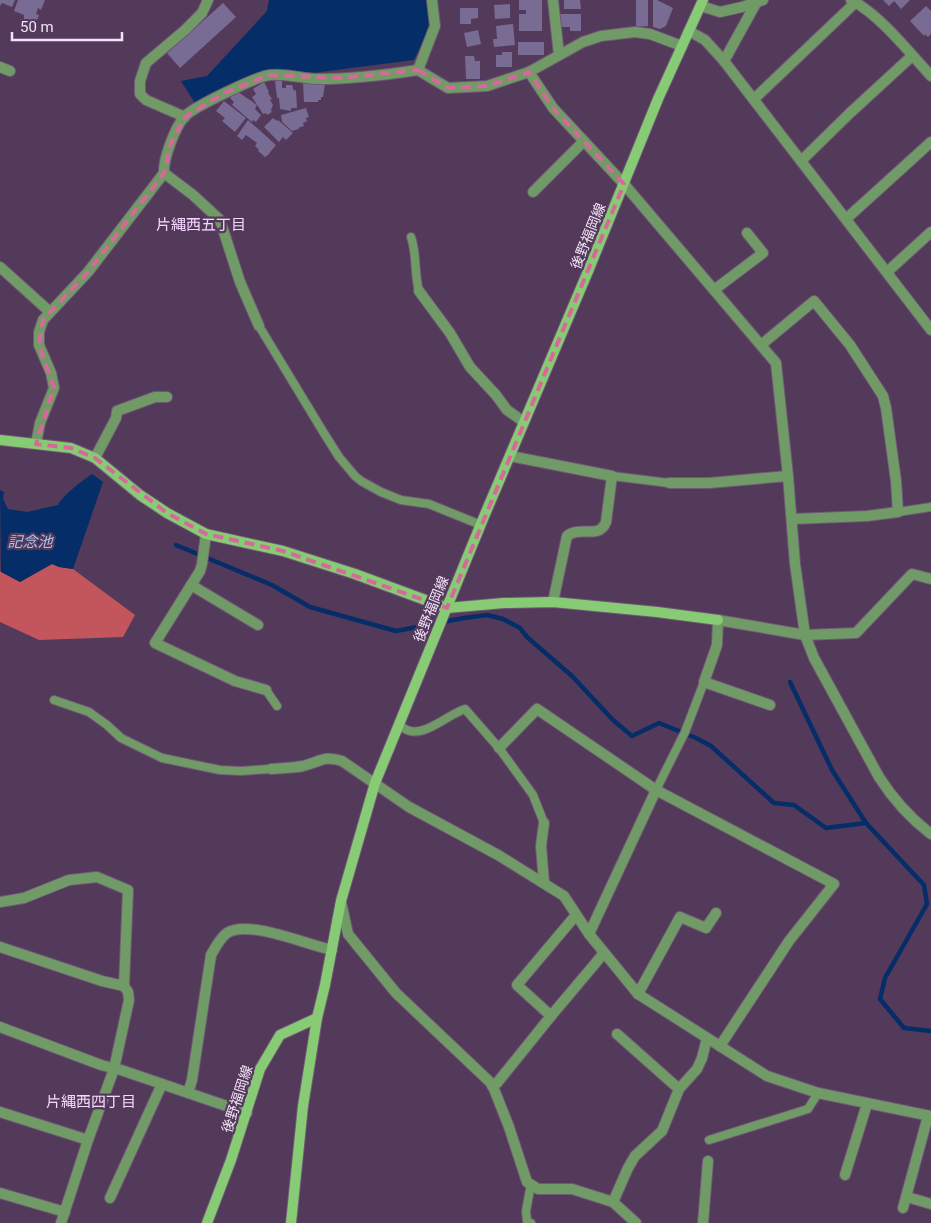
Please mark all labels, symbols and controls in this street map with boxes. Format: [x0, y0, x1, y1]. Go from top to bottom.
scale bar [12, 10, 122, 42]
text: 50 m [20, 18, 54, 36]
street label: 後野福岡線 [567, 201, 609, 271]
district label: 片縄西五丁目 [156, 216, 246, 234]
water label: 記念池 [7, 533, 54, 551]
street label: 後野福岡線 [410, 574, 452, 644]
street label: 後野福岡線 [219, 1063, 255, 1135]
district label: 片縄西四丁目 [46, 1093, 136, 1111]

